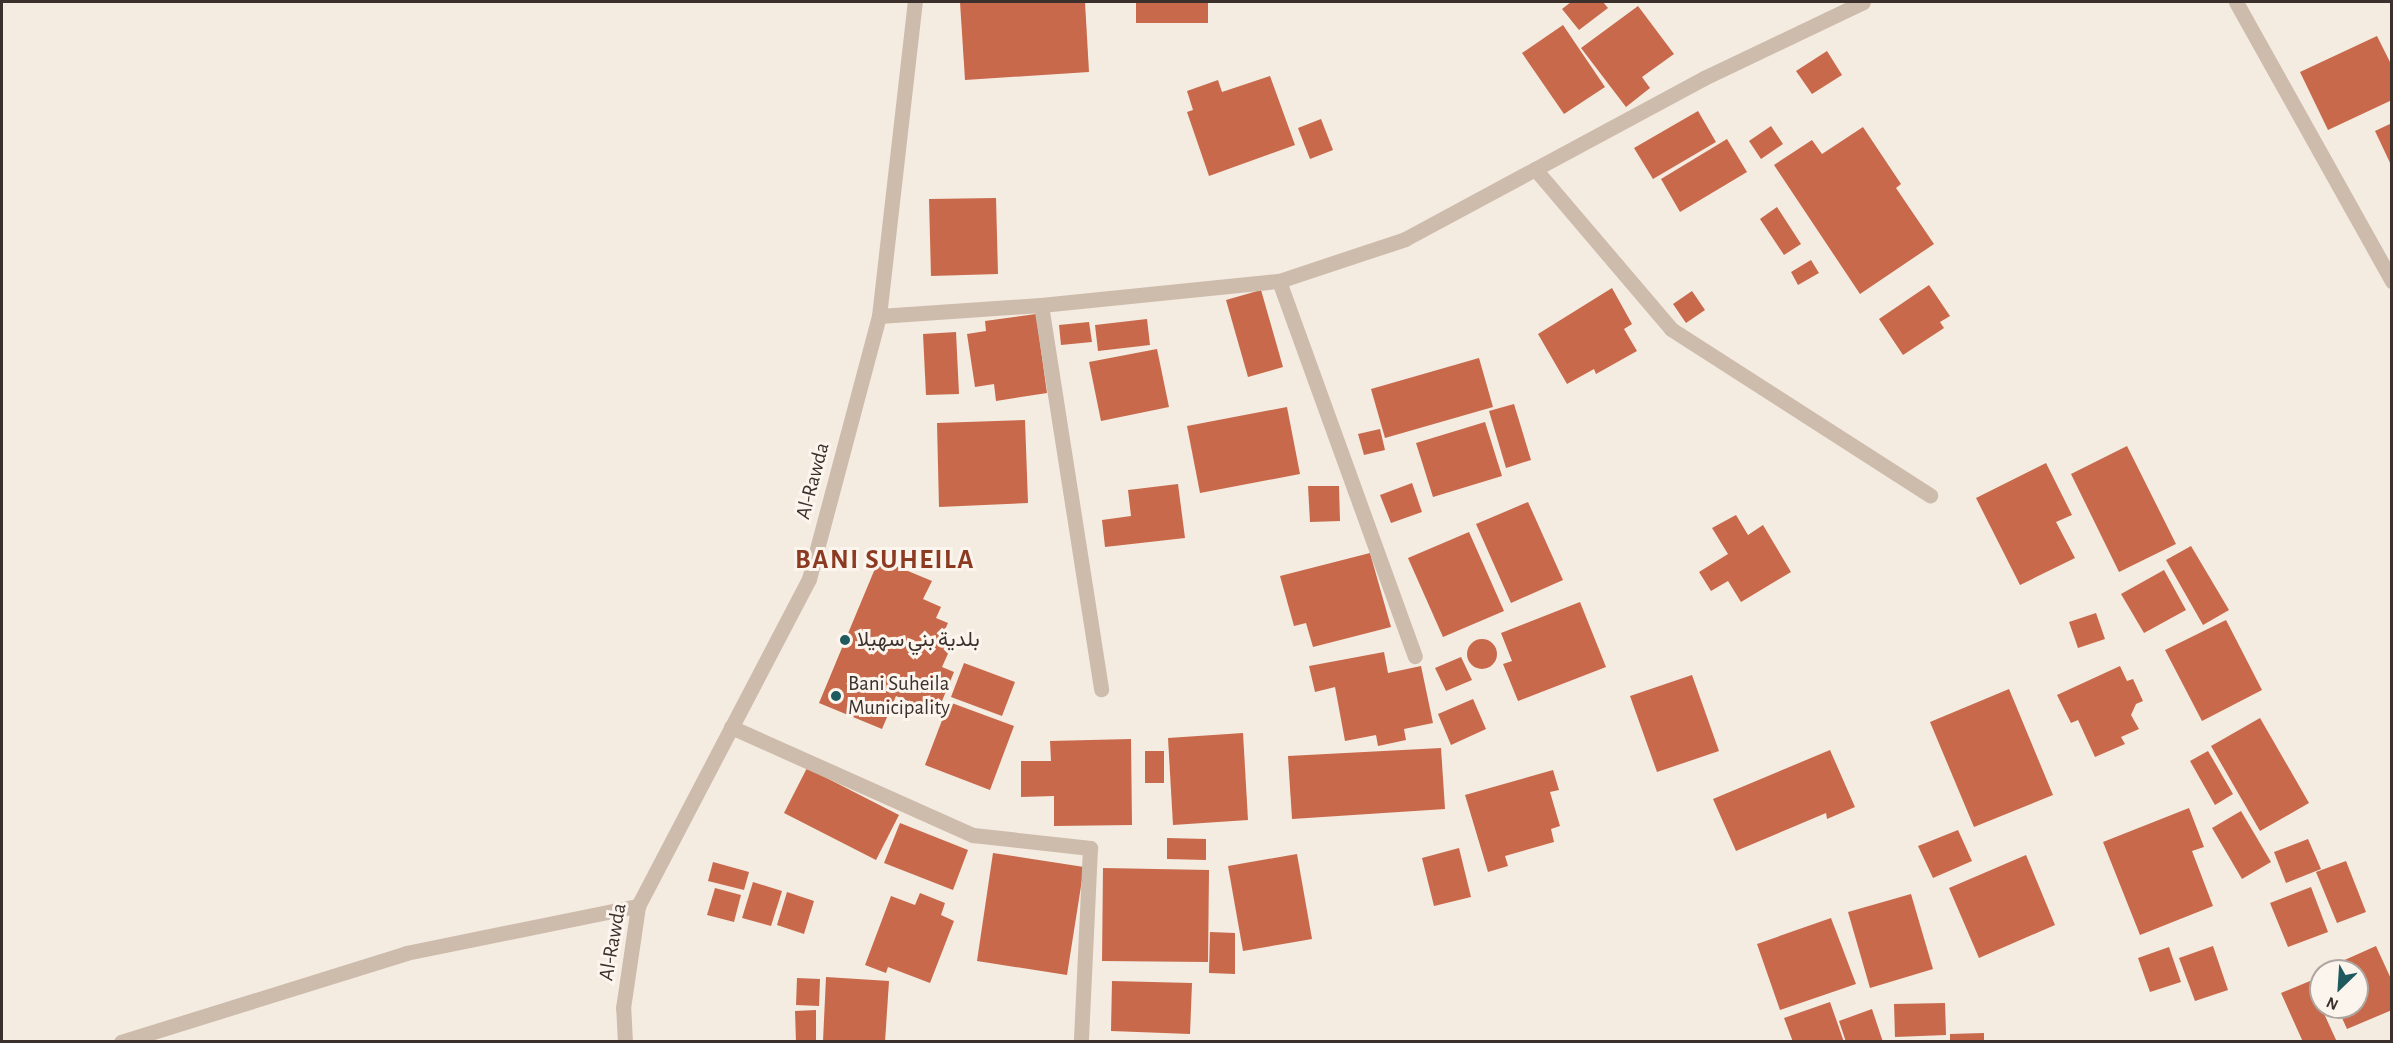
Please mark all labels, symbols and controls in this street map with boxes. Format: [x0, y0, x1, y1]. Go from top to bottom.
street label: Al-Rawda [791, 440, 835, 522]
district label: BANI SUHEILA [795, 544, 975, 576]
place label: بلدية بني سهيلا [857, 627, 980, 653]
marker: بلدية بني سهيلا [838, 633, 852, 647]
place label: Bani Suheila Municipality [848, 671, 950, 721]
marker: Bani Suheila Municipality [829, 689, 843, 703]
street label: Al-Rawda [594, 901, 632, 983]
north arrow [2309, 959, 2369, 1019]
text: N [2324, 994, 2341, 1013]

